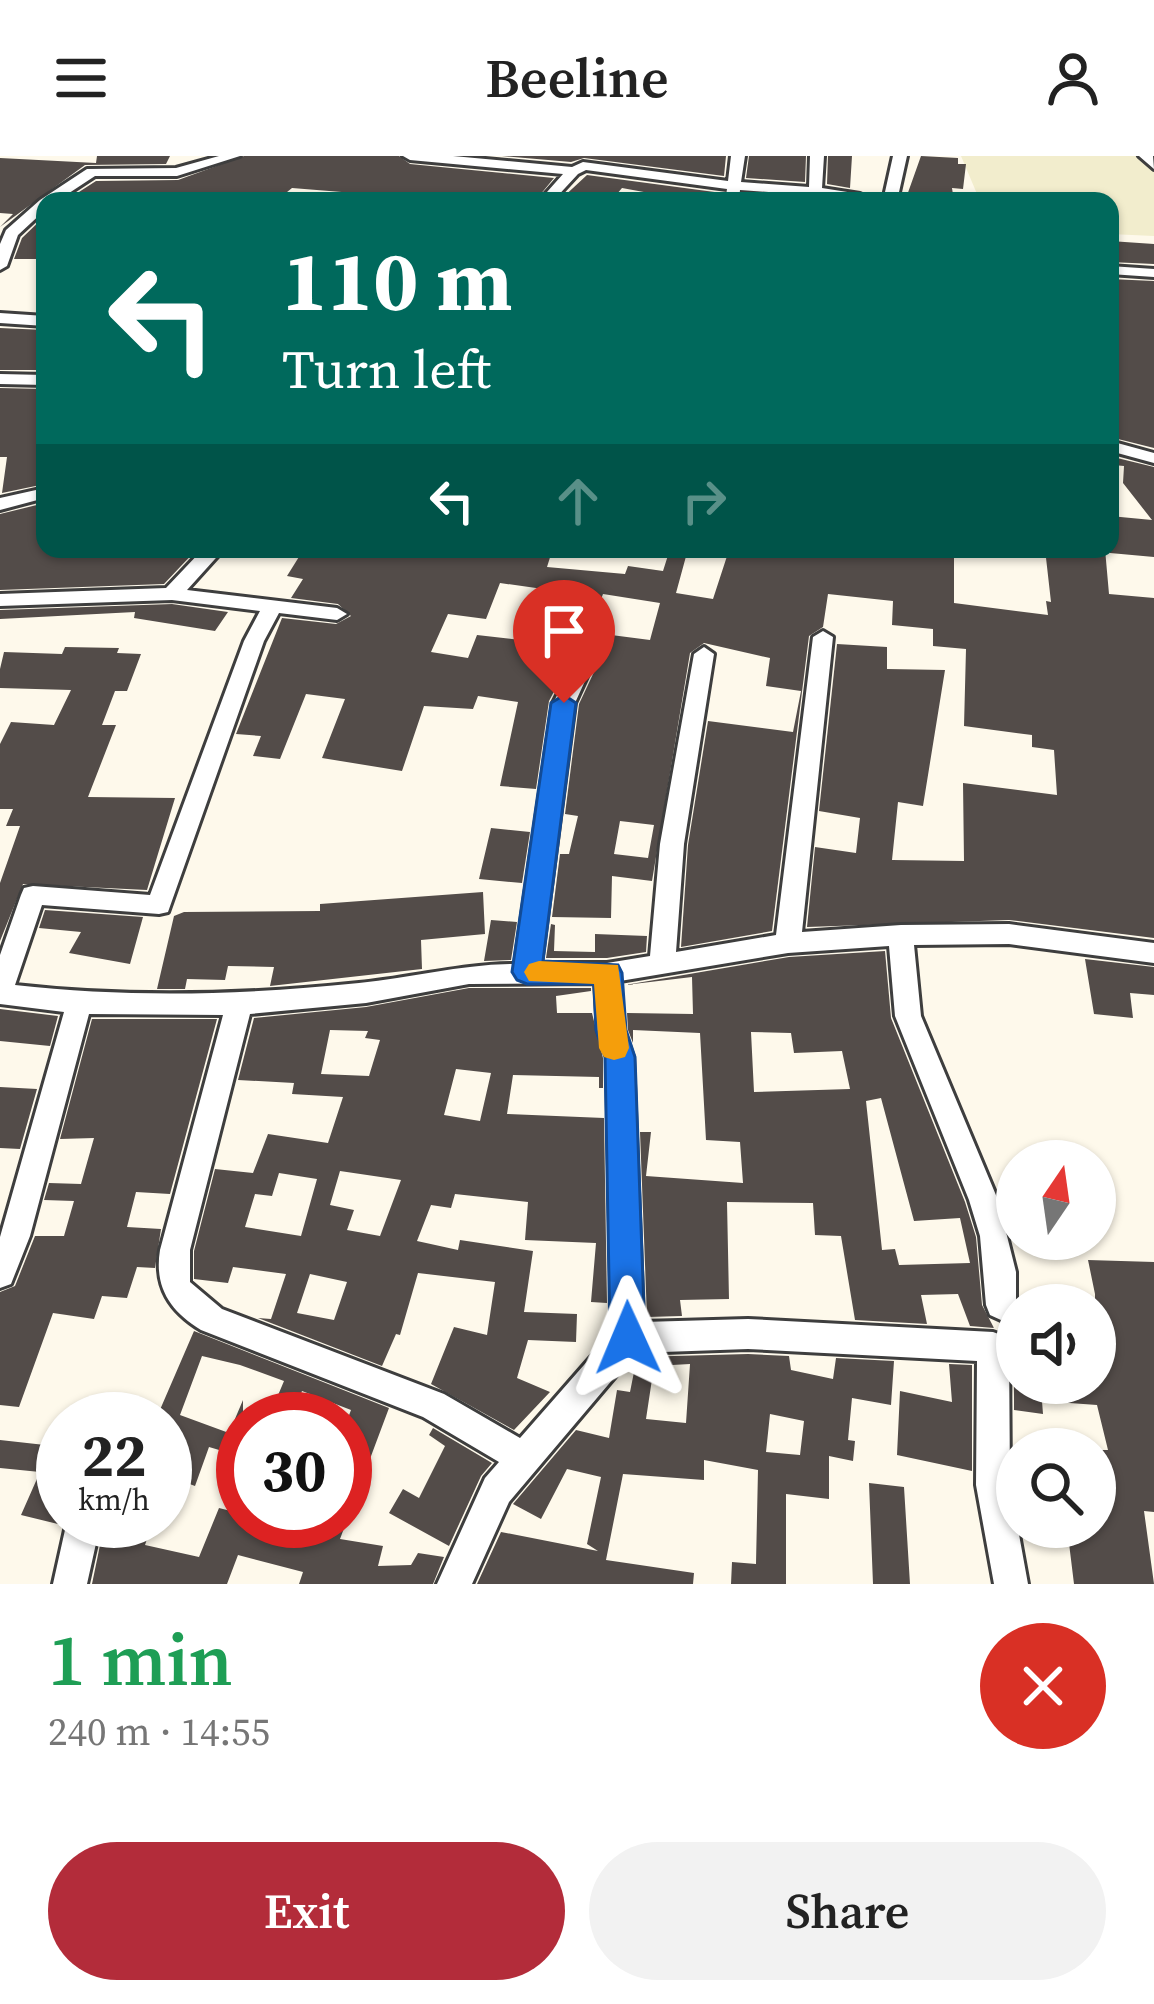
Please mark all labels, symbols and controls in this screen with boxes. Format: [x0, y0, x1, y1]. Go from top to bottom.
text: Beeline [485, 41, 669, 115]
icon: menu [48, 45, 114, 111]
icon: person [1040, 45, 1106, 111]
text: 110 m [282, 223, 513, 338]
icon: left [84, 240, 240, 396]
text: Turn left [282, 332, 491, 406]
icon: left [419, 468, 485, 534]
icon: ahead [545, 468, 611, 534]
icon: right [671, 468, 737, 534]
pin [513, 580, 615, 703]
icon: arrive [531, 598, 597, 664]
north arrow [996, 1140, 1116, 1260]
map controls [996, 1140, 1116, 1548]
position arrow [565, 1275, 691, 1401]
button: sound [996, 1284, 1116, 1404]
speed limit sign: 30 [216, 1392, 372, 1548]
text: 22 [81, 1414, 147, 1496]
button: search [996, 1428, 1116, 1548]
text: km/h [78, 1479, 150, 1520]
text: 1 min [48, 1610, 233, 1709]
button: close [980, 1623, 1106, 1749]
text: 240 m · 14:55 [48, 1705, 270, 1758]
button: Exit [48, 1842, 565, 1980]
button: Share [589, 1842, 1106, 1980]

